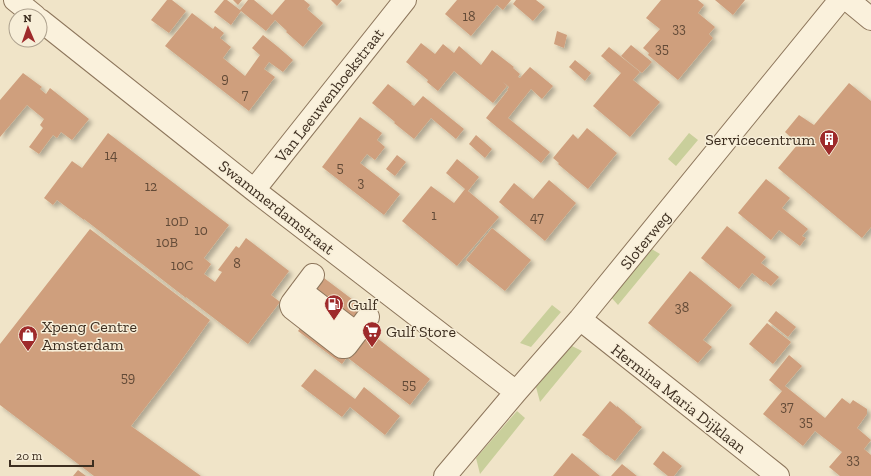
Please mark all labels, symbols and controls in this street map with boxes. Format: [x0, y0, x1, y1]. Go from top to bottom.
north arrow [8, 8, 48, 48]
house number: 18 [463, 8, 475, 25]
text: N [23, 12, 33, 25]
house number: 33 [672, 20, 686, 37]
street label: Van Leeuwenhoekstraat [270, 24, 388, 167]
house number: 35 [655, 40, 669, 57]
house number: 9 [221, 70, 229, 87]
house number: 7 [242, 86, 249, 103]
building icon: Servicecentrum [818, 128, 840, 156]
place label: Servicecentrum [705, 130, 815, 149]
house number: 14 [105, 147, 118, 164]
street label: Swammerdamstraat [215, 156, 338, 259]
house number: 5 [336, 159, 344, 176]
house number: 3 [358, 174, 365, 191]
house number: 12 [145, 178, 157, 195]
house number: 1 [431, 207, 437, 224]
street label: Sloterweg [616, 207, 675, 273]
house number: 47 [530, 209, 544, 226]
house number: 10D [165, 213, 189, 230]
house number: 10 [194, 222, 208, 239]
house number: 10B [156, 234, 178, 251]
house number: 8 [233, 255, 241, 272]
house number: 10C [171, 257, 193, 274]
fuel station icon: Gulf [323, 293, 345, 321]
place label: Gulf [348, 295, 379, 314]
house number: 38 [675, 299, 689, 316]
place label: Xpeng Centre Amsterdam [42, 317, 137, 354]
supermarket icon: Gulf Store [361, 320, 383, 348]
place label: Gulf Store [386, 322, 456, 341]
shop icon: Xpeng Centre Amsterdam [17, 324, 39, 352]
street label: Hermina Maria Dijklaan [607, 340, 751, 457]
house number: 59 [121, 369, 135, 386]
house number: 55 [402, 376, 416, 393]
house number: 37 [780, 398, 794, 415]
house number: 35 [799, 413, 813, 430]
scale bar [10, 442, 93, 468]
text: 20 m [16, 449, 43, 463]
house number: 33 [846, 451, 860, 468]

